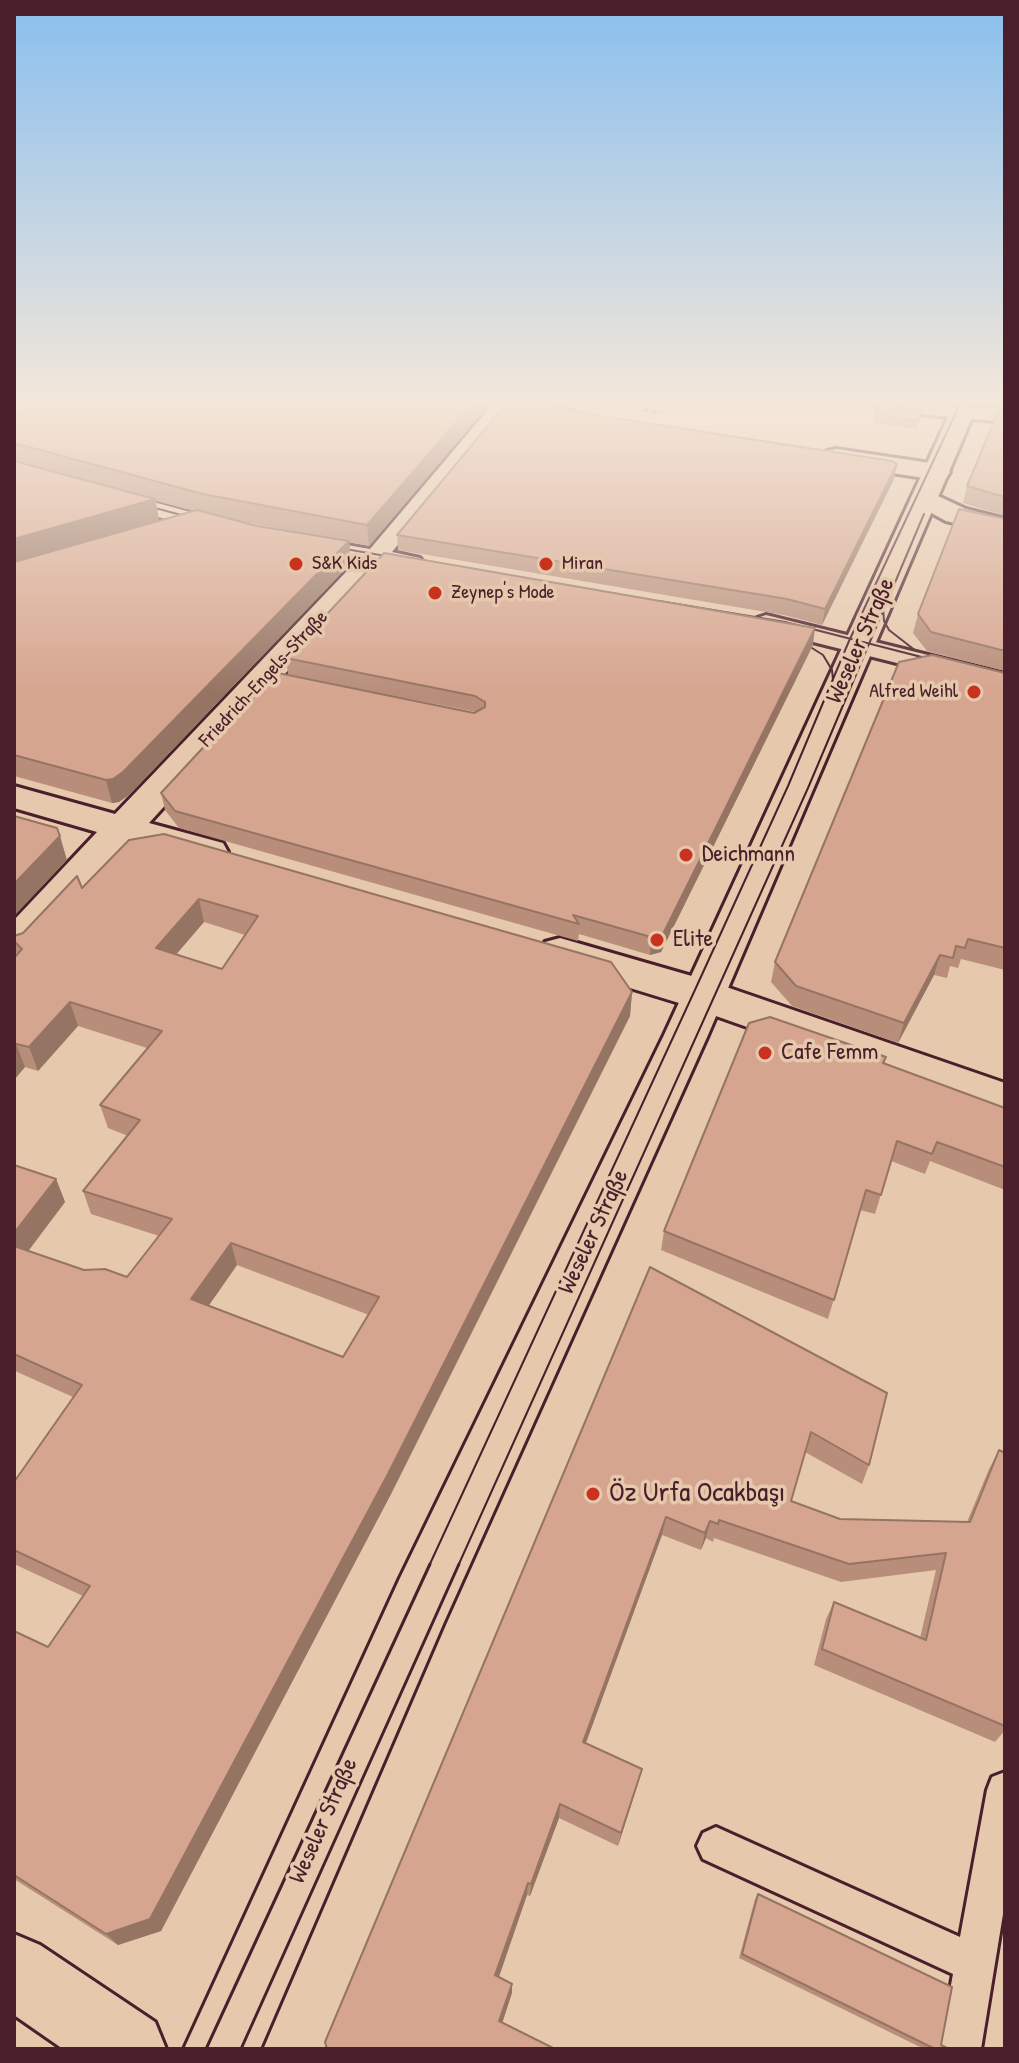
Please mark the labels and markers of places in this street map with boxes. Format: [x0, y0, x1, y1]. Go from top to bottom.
place label: S&K Kids [312, 552, 377, 576]
place label: Miran [562, 552, 603, 576]
marker: S&K Kids [287, 555, 305, 573]
marker: Miran [537, 555, 555, 573]
place label: Zeynep's Mode [451, 581, 554, 605]
marker: Zeynep's Mode [426, 584, 444, 602]
place label: Alfred Weihl [869, 680, 958, 704]
marker: Alfred Weihl [965, 683, 983, 701]
place label: Deichmann [702, 841, 795, 869]
marker: Deichmann [677, 846, 695, 864]
place label: Elite [673, 926, 713, 954]
marker: Elite [648, 931, 666, 949]
place label: Cafe Femm [781, 1039, 878, 1067]
marker: Cafe Femm [756, 1044, 774, 1062]
place label: Öz Urfa Ocakbaşı [609, 1477, 785, 1511]
marker: Öz Urfa Ocakbaşı [584, 1485, 602, 1503]

